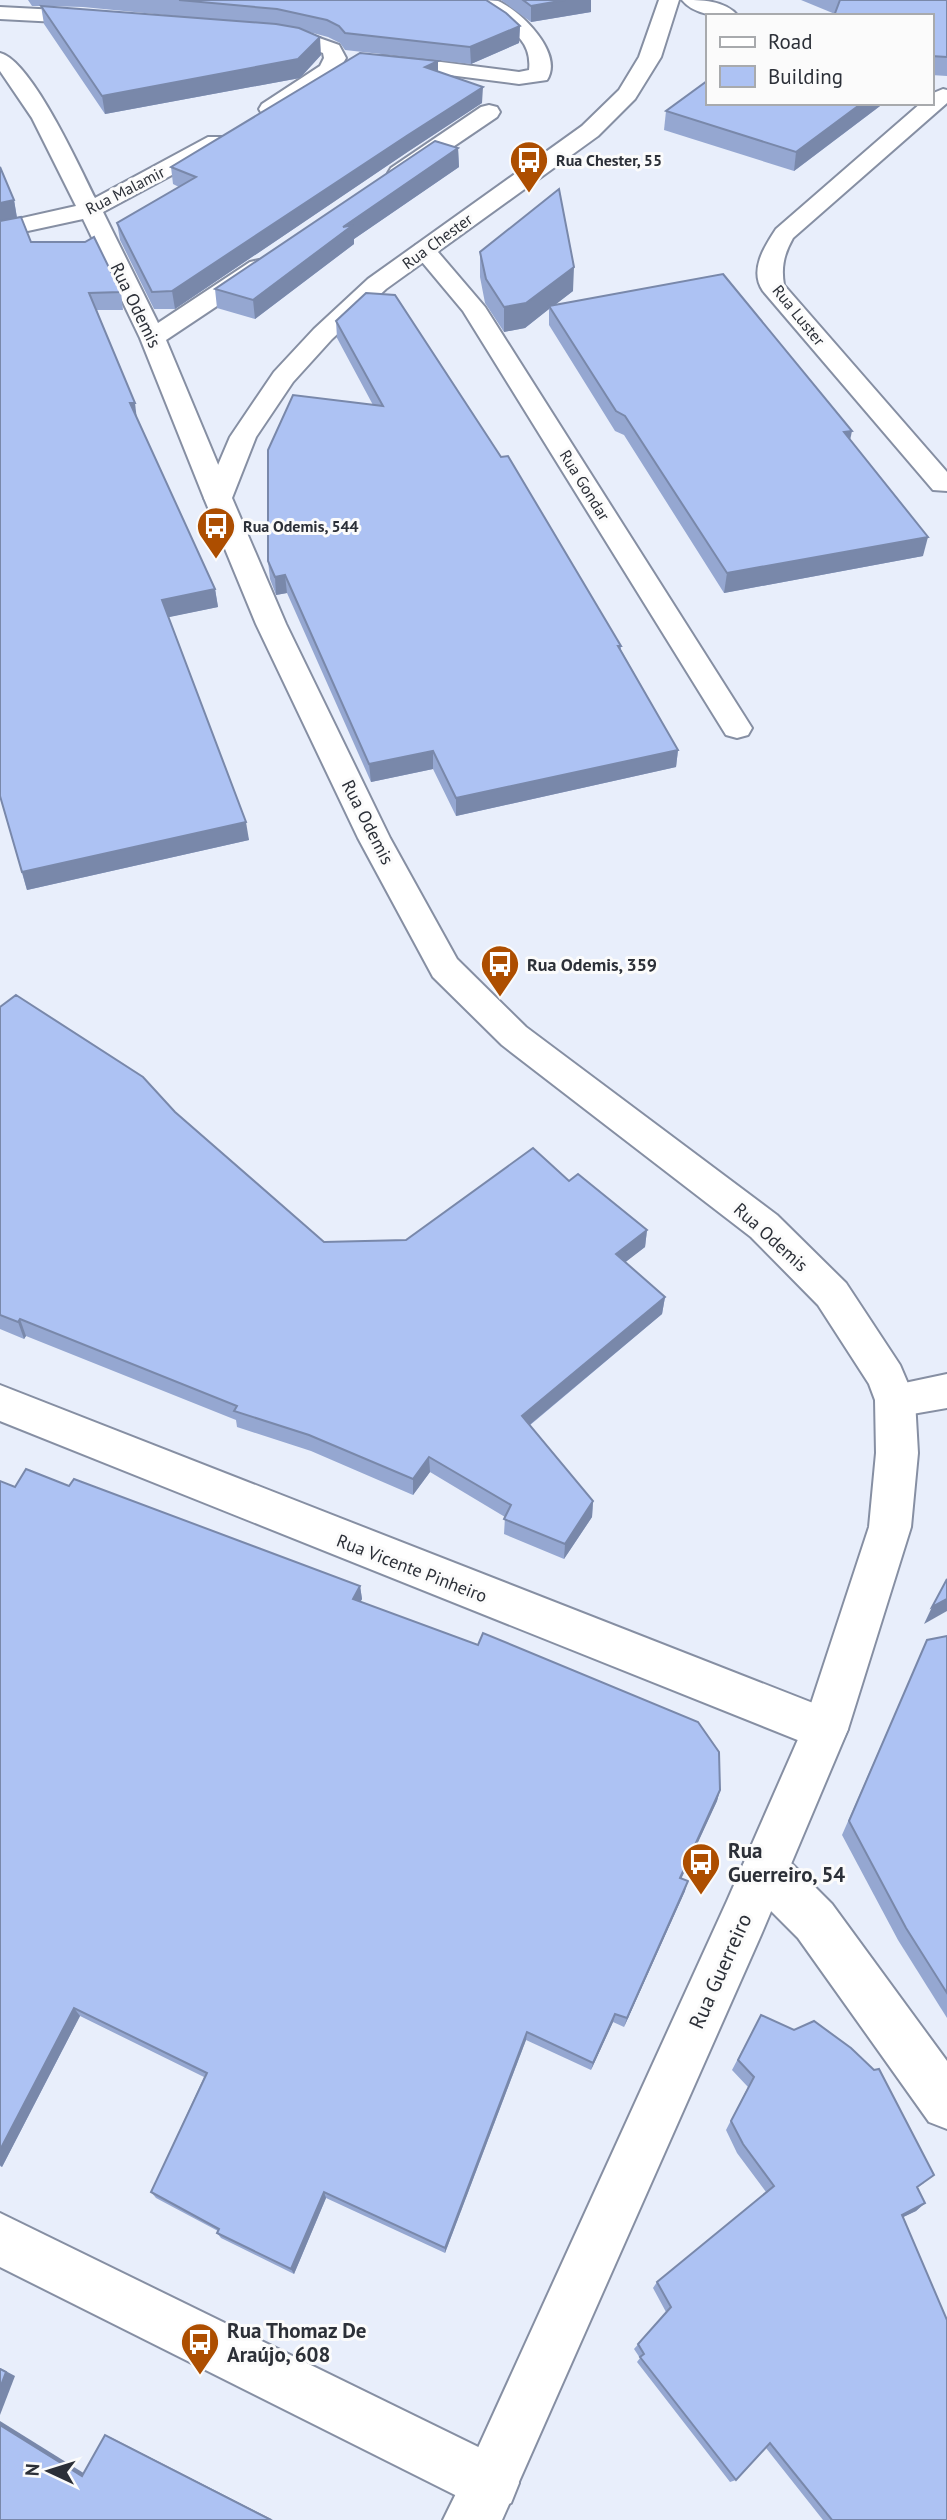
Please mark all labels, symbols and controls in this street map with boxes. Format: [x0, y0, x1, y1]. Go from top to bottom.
legend [706, 14, 933, 105]
text: Road [768, 28, 812, 55]
text: Building [768, 63, 843, 90]
bus stop icon: Rua Chester, 55 [508, 139, 550, 194]
place label: Rua Chester, 55 [556, 150, 662, 170]
street label: Rua Malamir [82, 161, 168, 218]
street label: Rua Chester [398, 209, 476, 273]
street label: Rua Odemis [105, 259, 167, 351]
street label: Rua Luster [768, 281, 830, 350]
street label: Rua Gondar [556, 446, 615, 524]
bus stop icon: Rua Odemis, 544 [195, 505, 237, 560]
place label: Rua Odemis, 544 [243, 516, 359, 536]
street label: Rua Odemis [337, 776, 399, 868]
bus stop icon: Rua Odemis, 359 [479, 943, 521, 998]
place label: Rua Odemis, 359 [527, 953, 657, 976]
street label: Rua Odemis [729, 1198, 813, 1276]
street label: Rua Vicente Pinheiro [333, 1529, 491, 1607]
place label: Rua Guerreiro, 54 [728, 1837, 845, 1888]
bus stop icon: Rua Guerreiro, 54 [680, 1841, 722, 1896]
street label: Rua Guerreiro [683, 1909, 757, 2033]
place label: Rua Thomaz De Araújo, 608 [227, 2317, 366, 2368]
bus stop icon: Rua Thomaz De Araújo, 608 [179, 2321, 221, 2376]
north arrow [14, 2436, 84, 2506]
text: N [20, 2463, 44, 2477]

